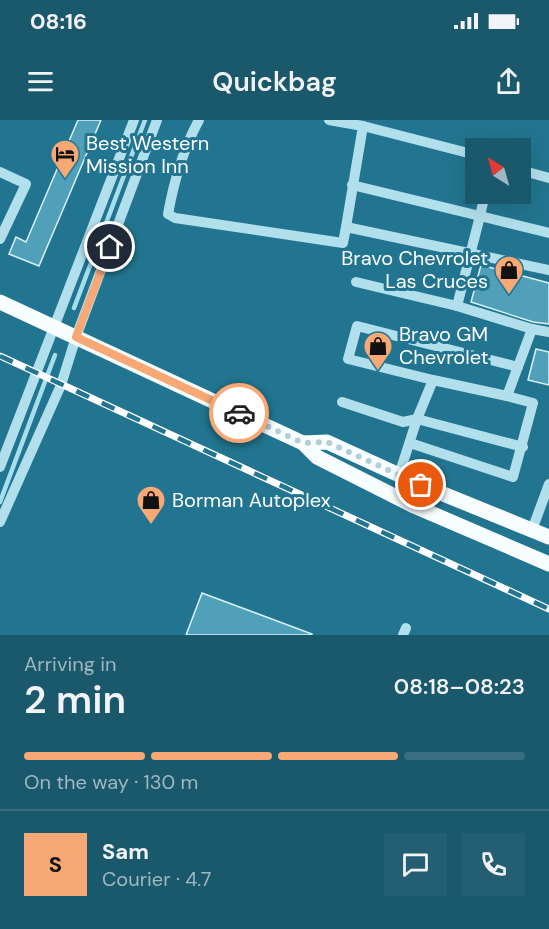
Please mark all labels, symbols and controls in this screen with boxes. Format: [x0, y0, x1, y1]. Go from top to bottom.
text: 08:16 [30, 7, 87, 36]
text: Quickbag [212, 64, 337, 99]
icon: menu [24, 65, 57, 98]
icon: share [492, 65, 525, 98]
place label: Best Western Mission Inn [86, 130, 209, 179]
hotel icon: Best Western Mission Inn [49, 138, 81, 180]
north arrow [465, 138, 531, 204]
map controls [465, 138, 531, 204]
pin [84, 221, 135, 272]
icon: home [93, 230, 126, 263]
place label: Bravo Chevrolet Las Cruces [341, 245, 488, 294]
shop icon: Bravo Chevrolet Las Cruces [493, 254, 525, 296]
place label: Bravo GM Chevrolet [399, 321, 489, 370]
shop icon: Bravo GM Chevrolet [362, 330, 394, 372]
courier [209, 383, 269, 443]
icon: car [223, 397, 256, 430]
pin [395, 459, 446, 510]
icon: bag [404, 468, 437, 501]
shop icon: Borman Autoplex [135, 484, 167, 526]
place label: Borman Autoplex [172, 487, 331, 513]
text: Arriving in [24, 651, 116, 677]
text: 08:18–08:23 [394, 672, 525, 701]
text: 2 min [24, 674, 126, 725]
text: On the way · 130 m [24, 769, 198, 795]
button: chat [384, 833, 447, 896]
button: phone [462, 833, 525, 896]
text: Sam [102, 837, 149, 866]
text: S [49, 850, 62, 879]
text: Courier · 4.7 [102, 866, 211, 892]

